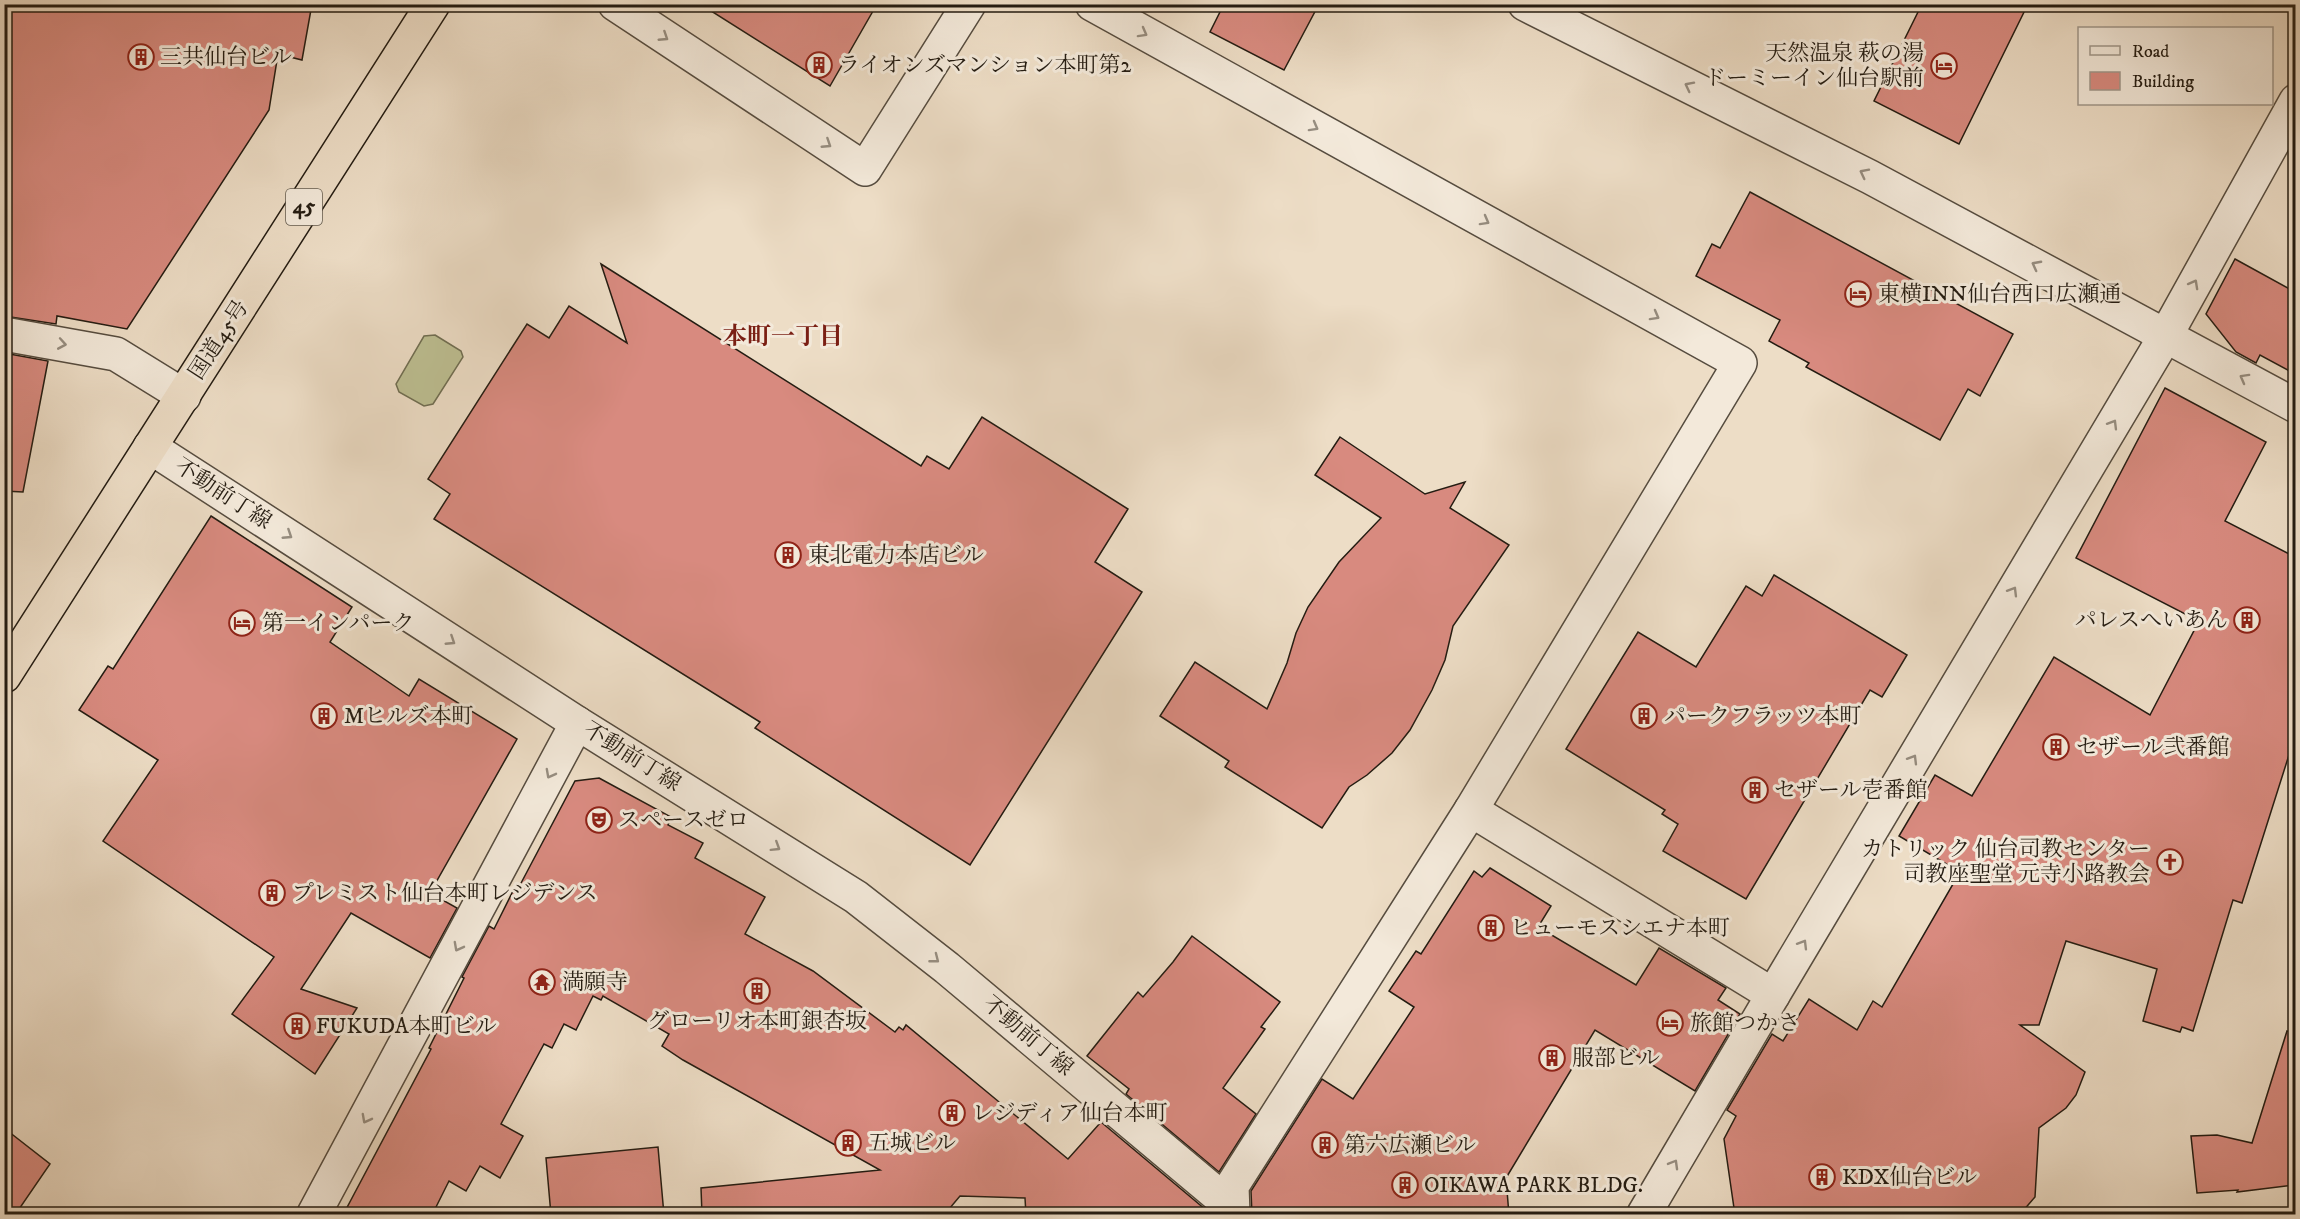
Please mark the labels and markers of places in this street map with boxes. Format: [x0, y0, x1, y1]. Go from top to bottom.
place label: 天然温泉 萩の湯 ドーミーイン仙台駅前 [1704, 40, 1924, 92]
building icon: 三共仙台ビル [126, 42, 156, 72]
place label: 三共仙台ビル [160, 44, 292, 71]
building icon: ライオンズマンション本町第2 [804, 50, 834, 80]
hotel icon: 天然温泉 萩の湯 ドーミーイン仙台駅前 [1929, 51, 1959, 81]
place label: ライオンズマンション本町第2 [838, 52, 1132, 79]
hotel icon: 東横INN仙台西口広瀬通 [1843, 279, 1873, 309]
place label: 東横INN仙台西口広瀬通 [1878, 281, 2121, 308]
building icon: 東北電力本店ビル [773, 540, 803, 570]
place label: 東北電力本店ビル [808, 542, 984, 569]
building icon: パレスへいあん [2232, 605, 2262, 635]
place label: パレスへいあん [2075, 607, 2228, 634]
hotel icon: 第一インパーク [227, 608, 257, 638]
place label: 第一インパーク [262, 610, 414, 637]
building icon: Mヒルズ本町 [309, 701, 339, 731]
building icon: パークフラッツ本町 [1629, 701, 1659, 731]
place label: Mヒルズ本町 [344, 703, 473, 730]
place label: パークフラッツ本町 [1664, 703, 1862, 730]
building icon: セザール弐番館 [2041, 732, 2071, 762]
place label: セザール弐番館 [2076, 734, 2230, 761]
building icon: セザール壱番館 [1740, 775, 1770, 805]
place label: セザール壱番館 [1774, 777, 1928, 804]
theatre icon: スペースゼロ [584, 805, 614, 835]
place label: スペースゼロ [618, 807, 749, 834]
place label: カトリック 仙台司教センター 司教座聖堂 元寺小路教会 [1861, 836, 2150, 888]
church icon: カトリック 仙台司教センター 司教座聖堂 元寺小路教会 [2155, 847, 2185, 877]
building icon: プレミスト仙台本町レジデンス [257, 878, 287, 908]
place label: プレミスト仙台本町レジデンス [292, 880, 597, 907]
building icon: ヒューモスシエナ本町 [1476, 913, 1506, 943]
place label: ヒューモスシエナ本町 [1510, 915, 1730, 942]
temple icon: 満願寺 [527, 967, 557, 997]
place label: 満願寺 [562, 969, 628, 996]
building icon: グローリオ本町銀杏坂 [742, 976, 772, 1006]
place label: グローリオ本町銀杏坂 [647, 1008, 867, 1035]
hotel icon: 旅館つかさ [1655, 1008, 1685, 1038]
place label: 旅館つかさ [1690, 1010, 1800, 1037]
building icon: FUKUDA本町ビル [282, 1011, 312, 1041]
place label: FUKUDA本町ビル [316, 1013, 497, 1040]
building icon: 服部ビル [1537, 1043, 1567, 1073]
place label: 服部ビル [1572, 1045, 1660, 1072]
building icon: レジディア仙台本町 [937, 1098, 967, 1128]
place label: レジディア仙台本町 [972, 1100, 1168, 1127]
building icon: 五城ビル [833, 1128, 863, 1158]
place label: 五城ビル [868, 1130, 956, 1157]
building icon: 第六広瀬ビル [1310, 1130, 1340, 1160]
place label: 第六広瀬ビル [1344, 1132, 1476, 1159]
building icon: KDX仙台ビル [1807, 1162, 1837, 1192]
place label: KDX仙台ビル [1842, 1164, 1977, 1191]
building icon: OIKAWA PARK BLDG. [1390, 1170, 1420, 1200]
place label: OIKAWA PARK BLDG. [1424, 1172, 1643, 1199]

